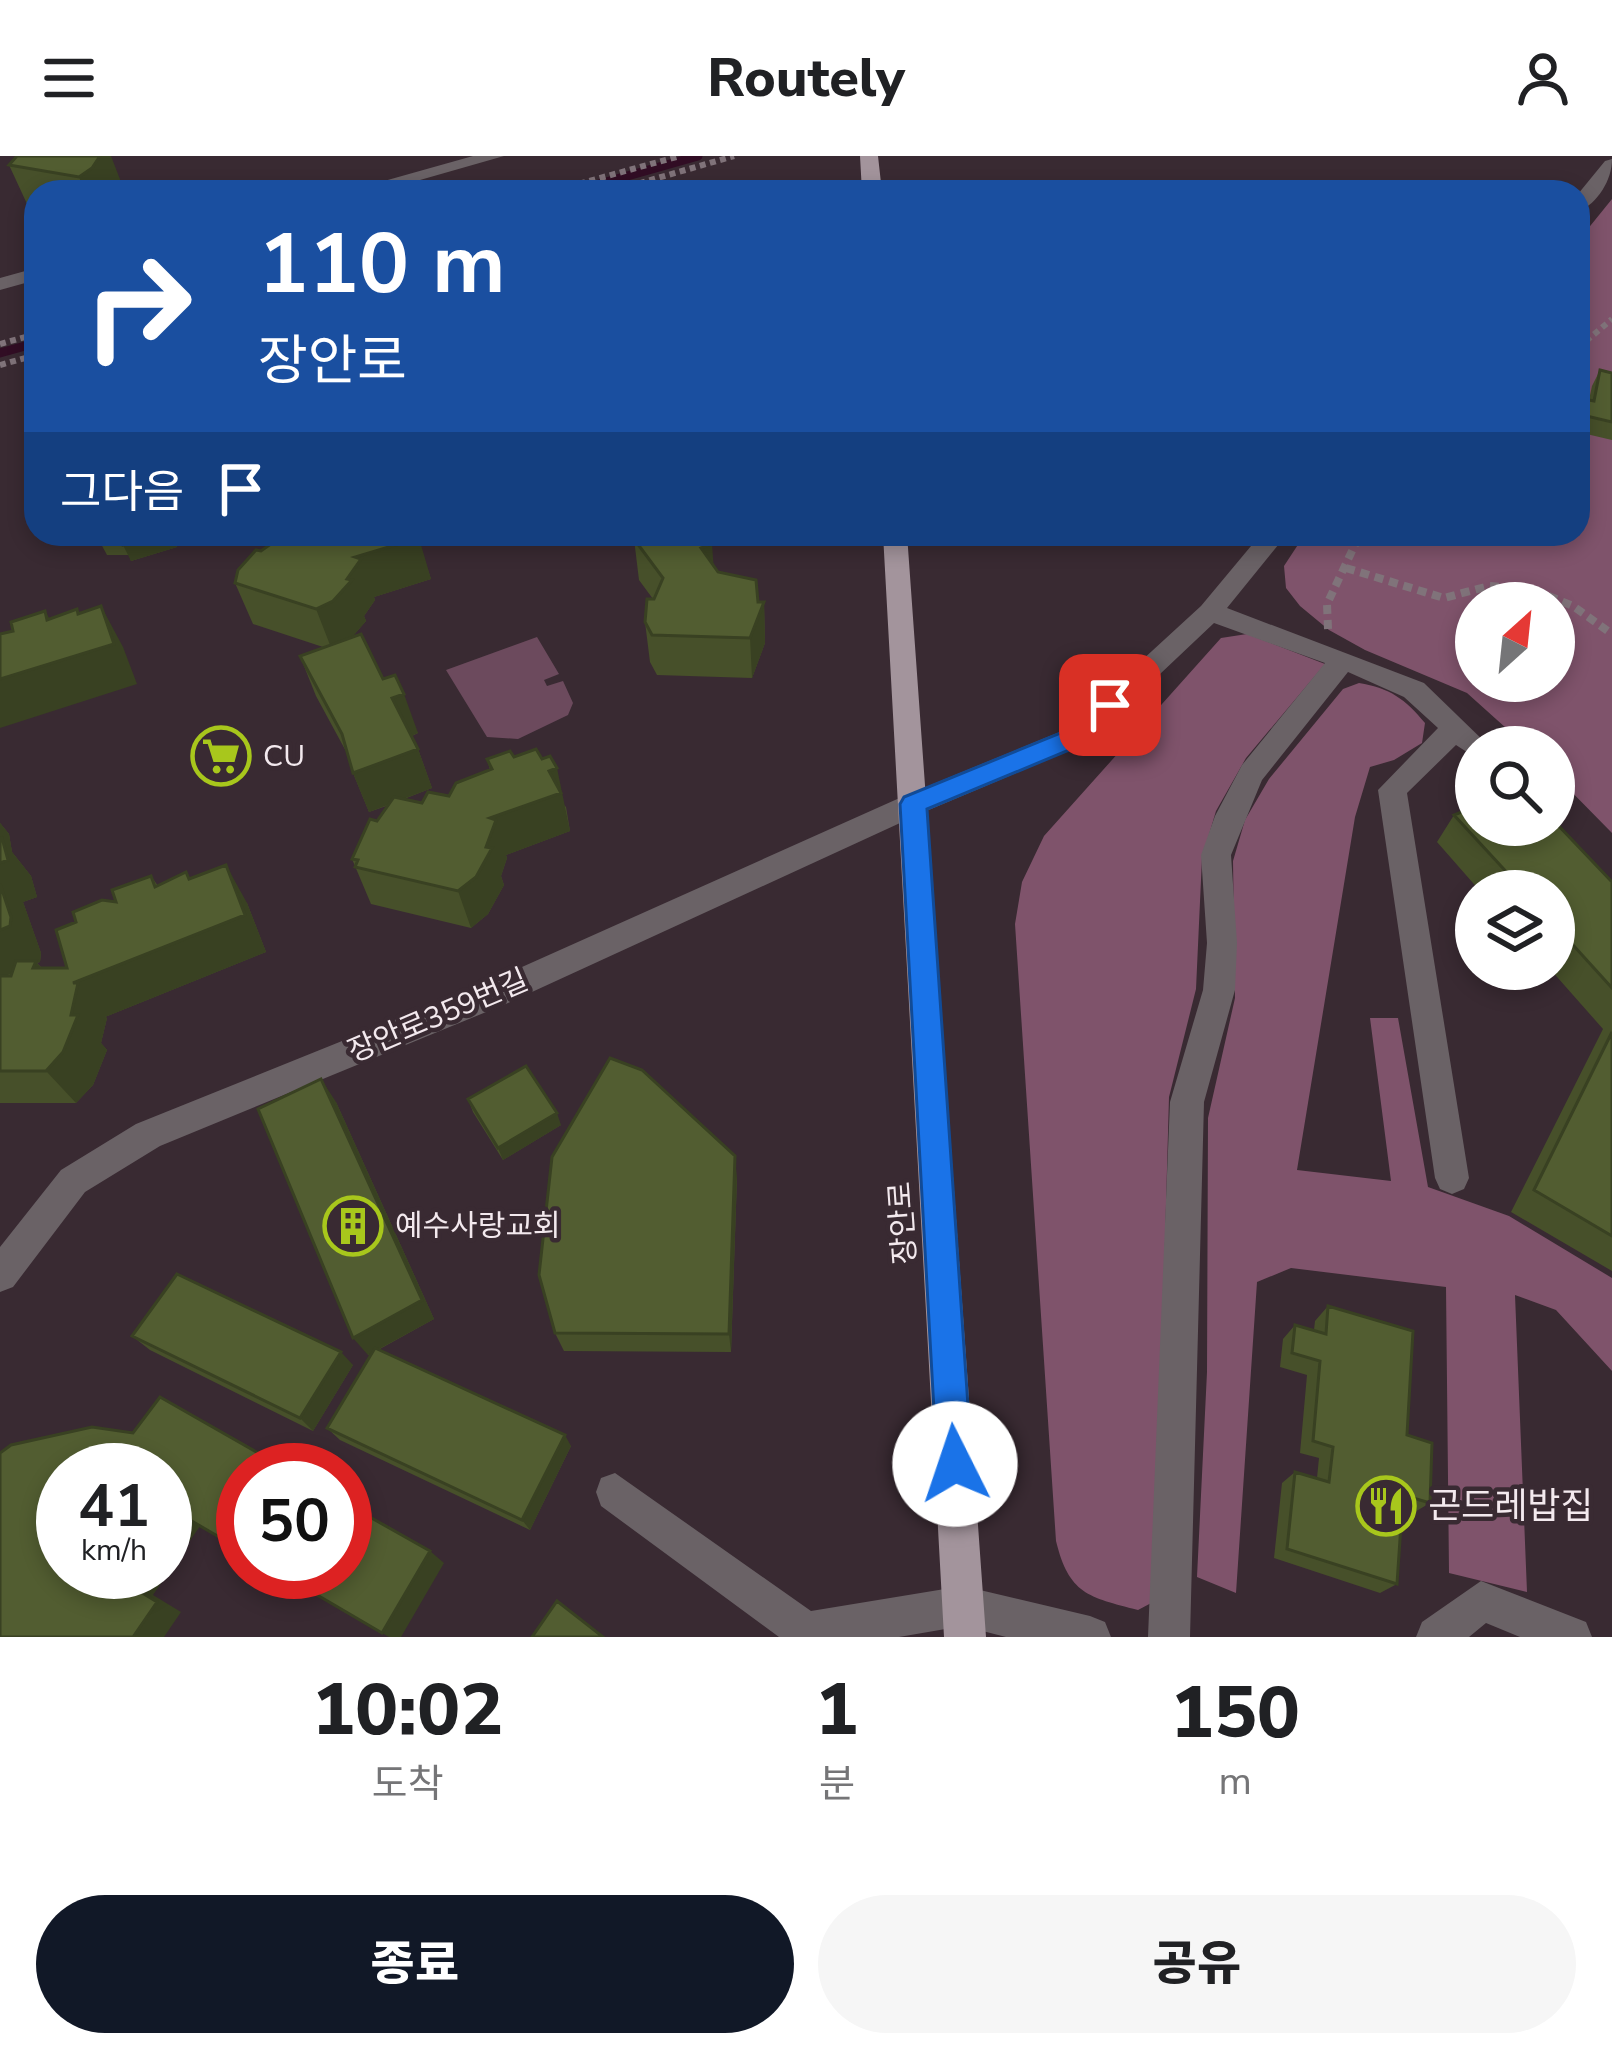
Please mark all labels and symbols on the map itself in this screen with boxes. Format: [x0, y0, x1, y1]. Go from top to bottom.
north arrow [1455, 582, 1575, 702]
pin [1059, 654, 1161, 756]
supermarket icon: CU [190, 725, 252, 787]
place label: CU [263, 736, 305, 777]
street label: 장안로359번길 [342, 960, 534, 1072]
street label: 장안로 [880, 1180, 926, 1266]
building icon: 예수사랑교회 [322, 1195, 384, 1257]
place label: 예수사랑교회 [395, 1206, 561, 1247]
position arrow [892, 1401, 1018, 1527]
speed limit sign: 50 [216, 1443, 372, 1599]
restaurant icon: 곤드레밥집 [1355, 1475, 1417, 1537]
place label: 곤드레밥집 [1428, 1482, 1594, 1531]

